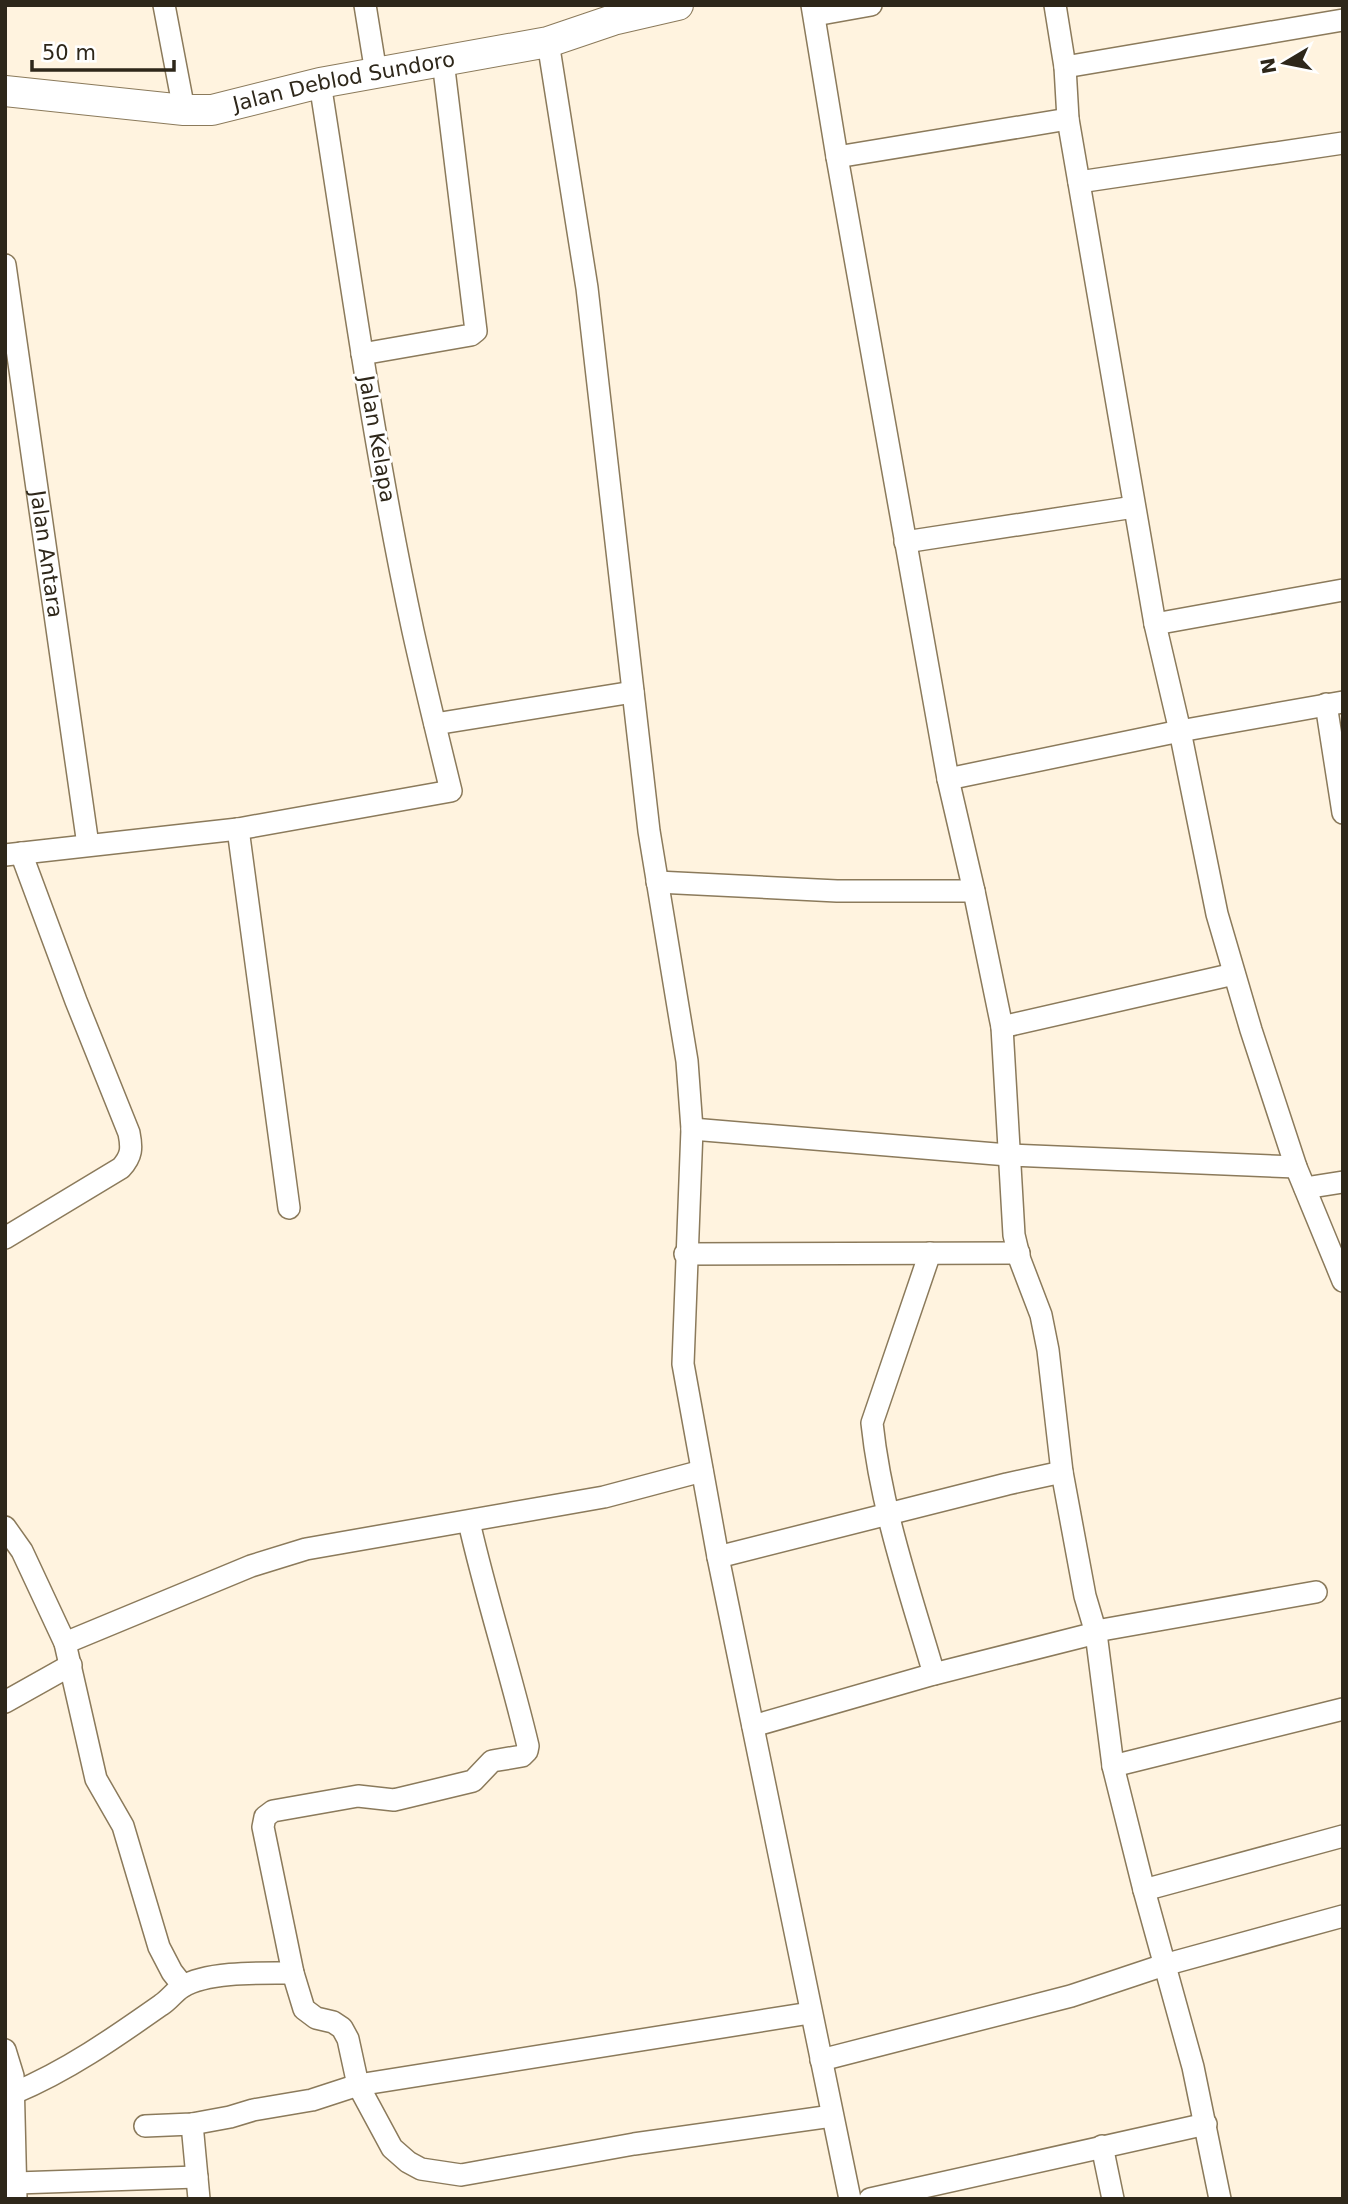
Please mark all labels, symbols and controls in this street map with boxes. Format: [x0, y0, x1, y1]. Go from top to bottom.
scale bar [32, 28, 173, 72]
north arrow [1250, 28, 1320, 98]
text: 50 m [42, 41, 96, 65]
street label: Jalan Deblod Sundoro [228, 47, 457, 117]
text: N [1256, 56, 1280, 76]
street label: Jalan Kelapa [354, 372, 400, 504]
street label: Jalan Antara [25, 487, 67, 619]

